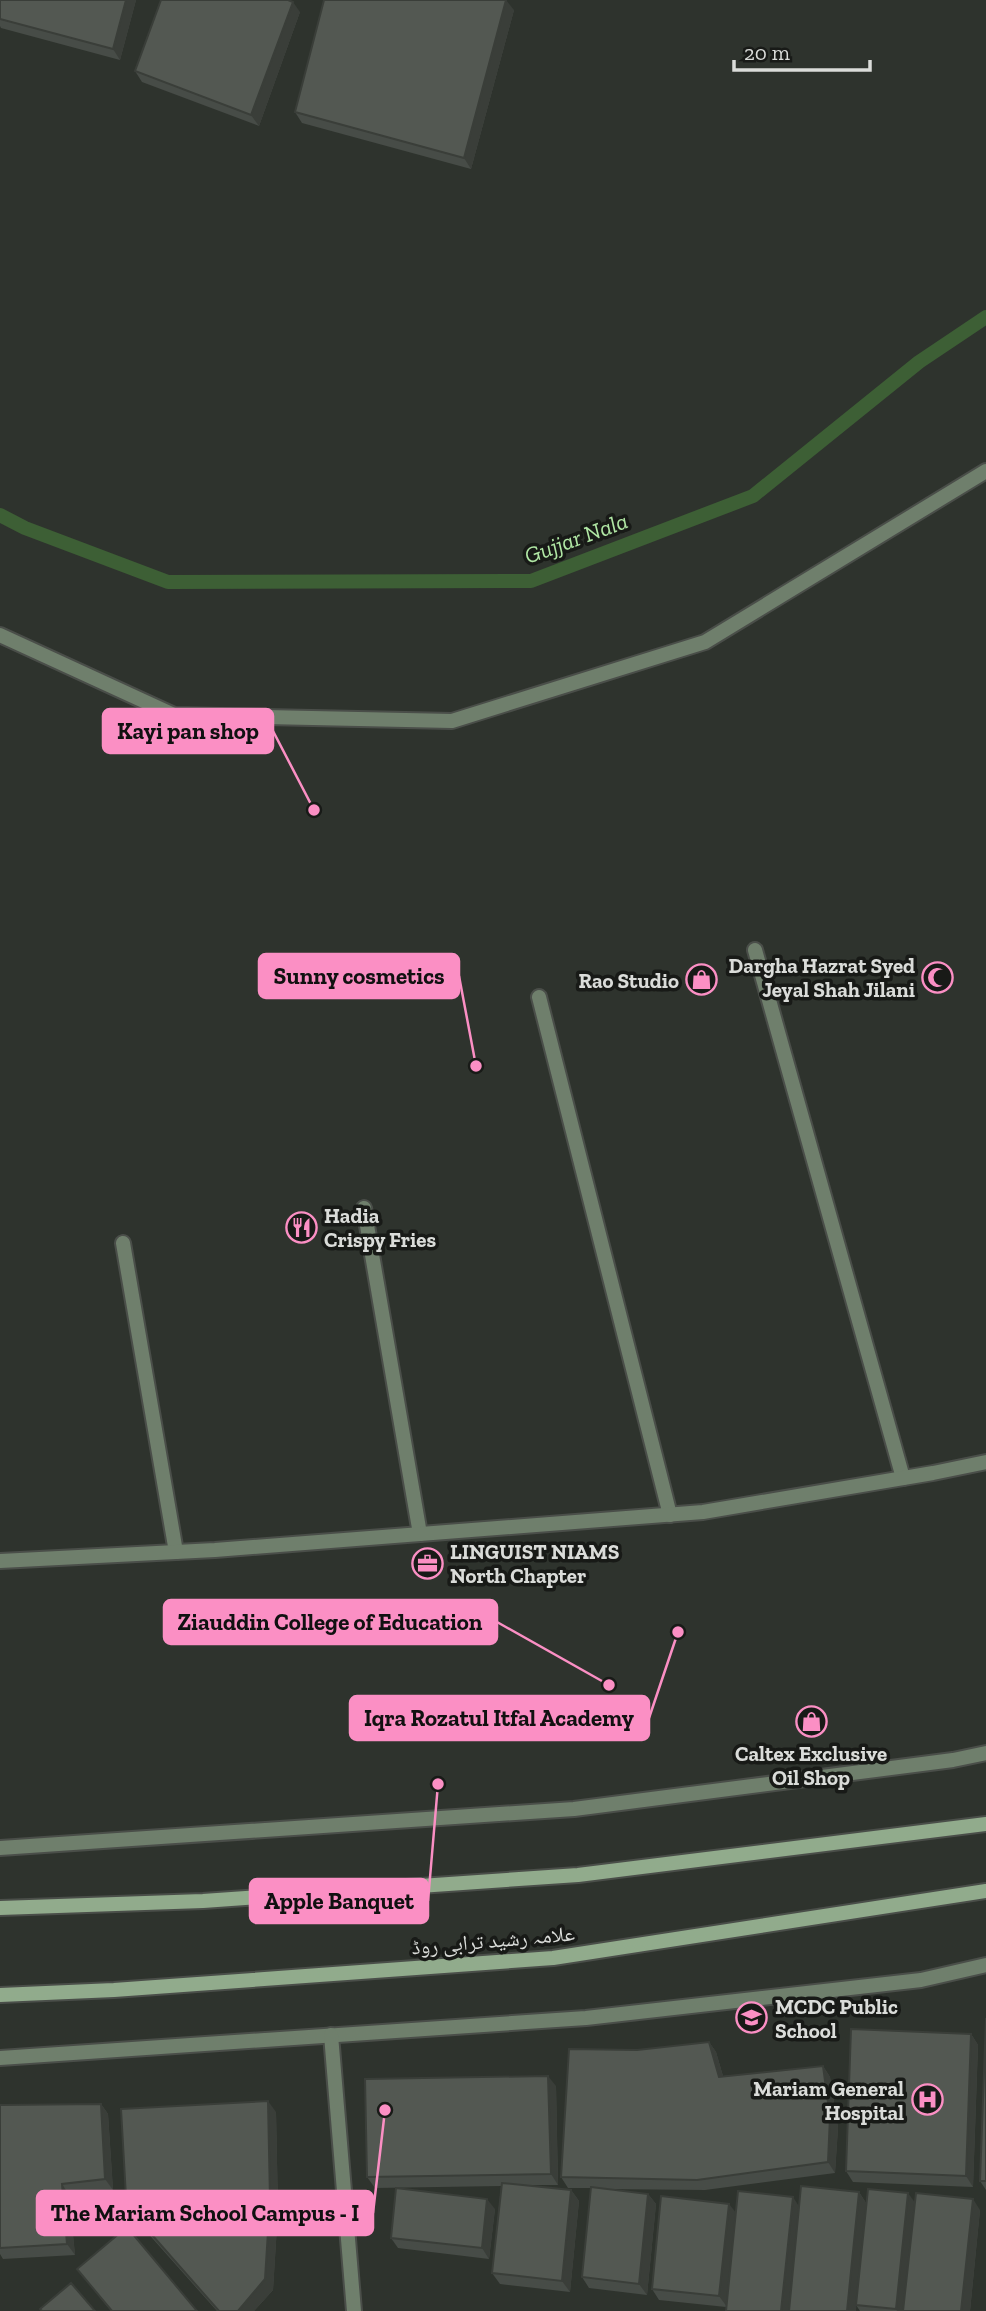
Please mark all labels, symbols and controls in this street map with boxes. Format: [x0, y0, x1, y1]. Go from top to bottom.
scale bar [734, 28, 870, 72]
text: 20 m [744, 40, 790, 65]
water label: Gujjar Nala [521, 506, 631, 570]
callout: Kayi pan shop [103, 709, 273, 753]
text: Kayi pan shop [117, 717, 259, 745]
place label: Dargha Hazrat Syed Jeyal Shah Jilani [729, 953, 915, 1002]
callout: Sunny cosmetics [259, 954, 459, 998]
mosque icon: Dargha Hazrat Syed Jeyal Shah Jilani [921, 960, 955, 994]
text: Sunny cosmetics [273, 962, 445, 990]
shop icon: Rao Studio [685, 963, 719, 997]
place label: Rao Studio [578, 968, 679, 993]
place label: Hadia Crispy Fries [324, 1203, 436, 1252]
restaurant icon: Hadia Crispy Fries [284, 1210, 318, 1244]
place label: LINGUIST NIAMS North Chapter [450, 1539, 620, 1588]
office icon: LINGUIST NIAMS North Chapter [410, 1546, 444, 1580]
callout: Ziauddin College of Education [164, 1600, 497, 1644]
text: Ziauddin College of Education [178, 1608, 483, 1636]
callout: Iqra Rozatul Itfal Academy [350, 1696, 649, 1740]
text: Iqra Rozatul Itfal Academy [364, 1704, 635, 1732]
shop icon: Caltex Exclusive Oil Shop [794, 1704, 828, 1738]
place label: Caltex Exclusive Oil Shop [735, 1741, 887, 1790]
callout: Apple Banquet [250, 1879, 428, 1923]
text: Apple Banquet [264, 1887, 415, 1915]
street label: علامہ رشید ترابی روڈ [410, 1920, 576, 1961]
place label: MCDC Public School [775, 1994, 898, 2043]
school or university icon: MCDC Public School [735, 2001, 769, 2035]
place label: Mariam General Hospital [753, 2076, 904, 2125]
hospital icon: Mariam General Hospital [910, 2083, 944, 2117]
callout: The Mariam School Campus - I [37, 2191, 373, 2235]
text: The Mariam School Campus - I [51, 2199, 359, 2227]

